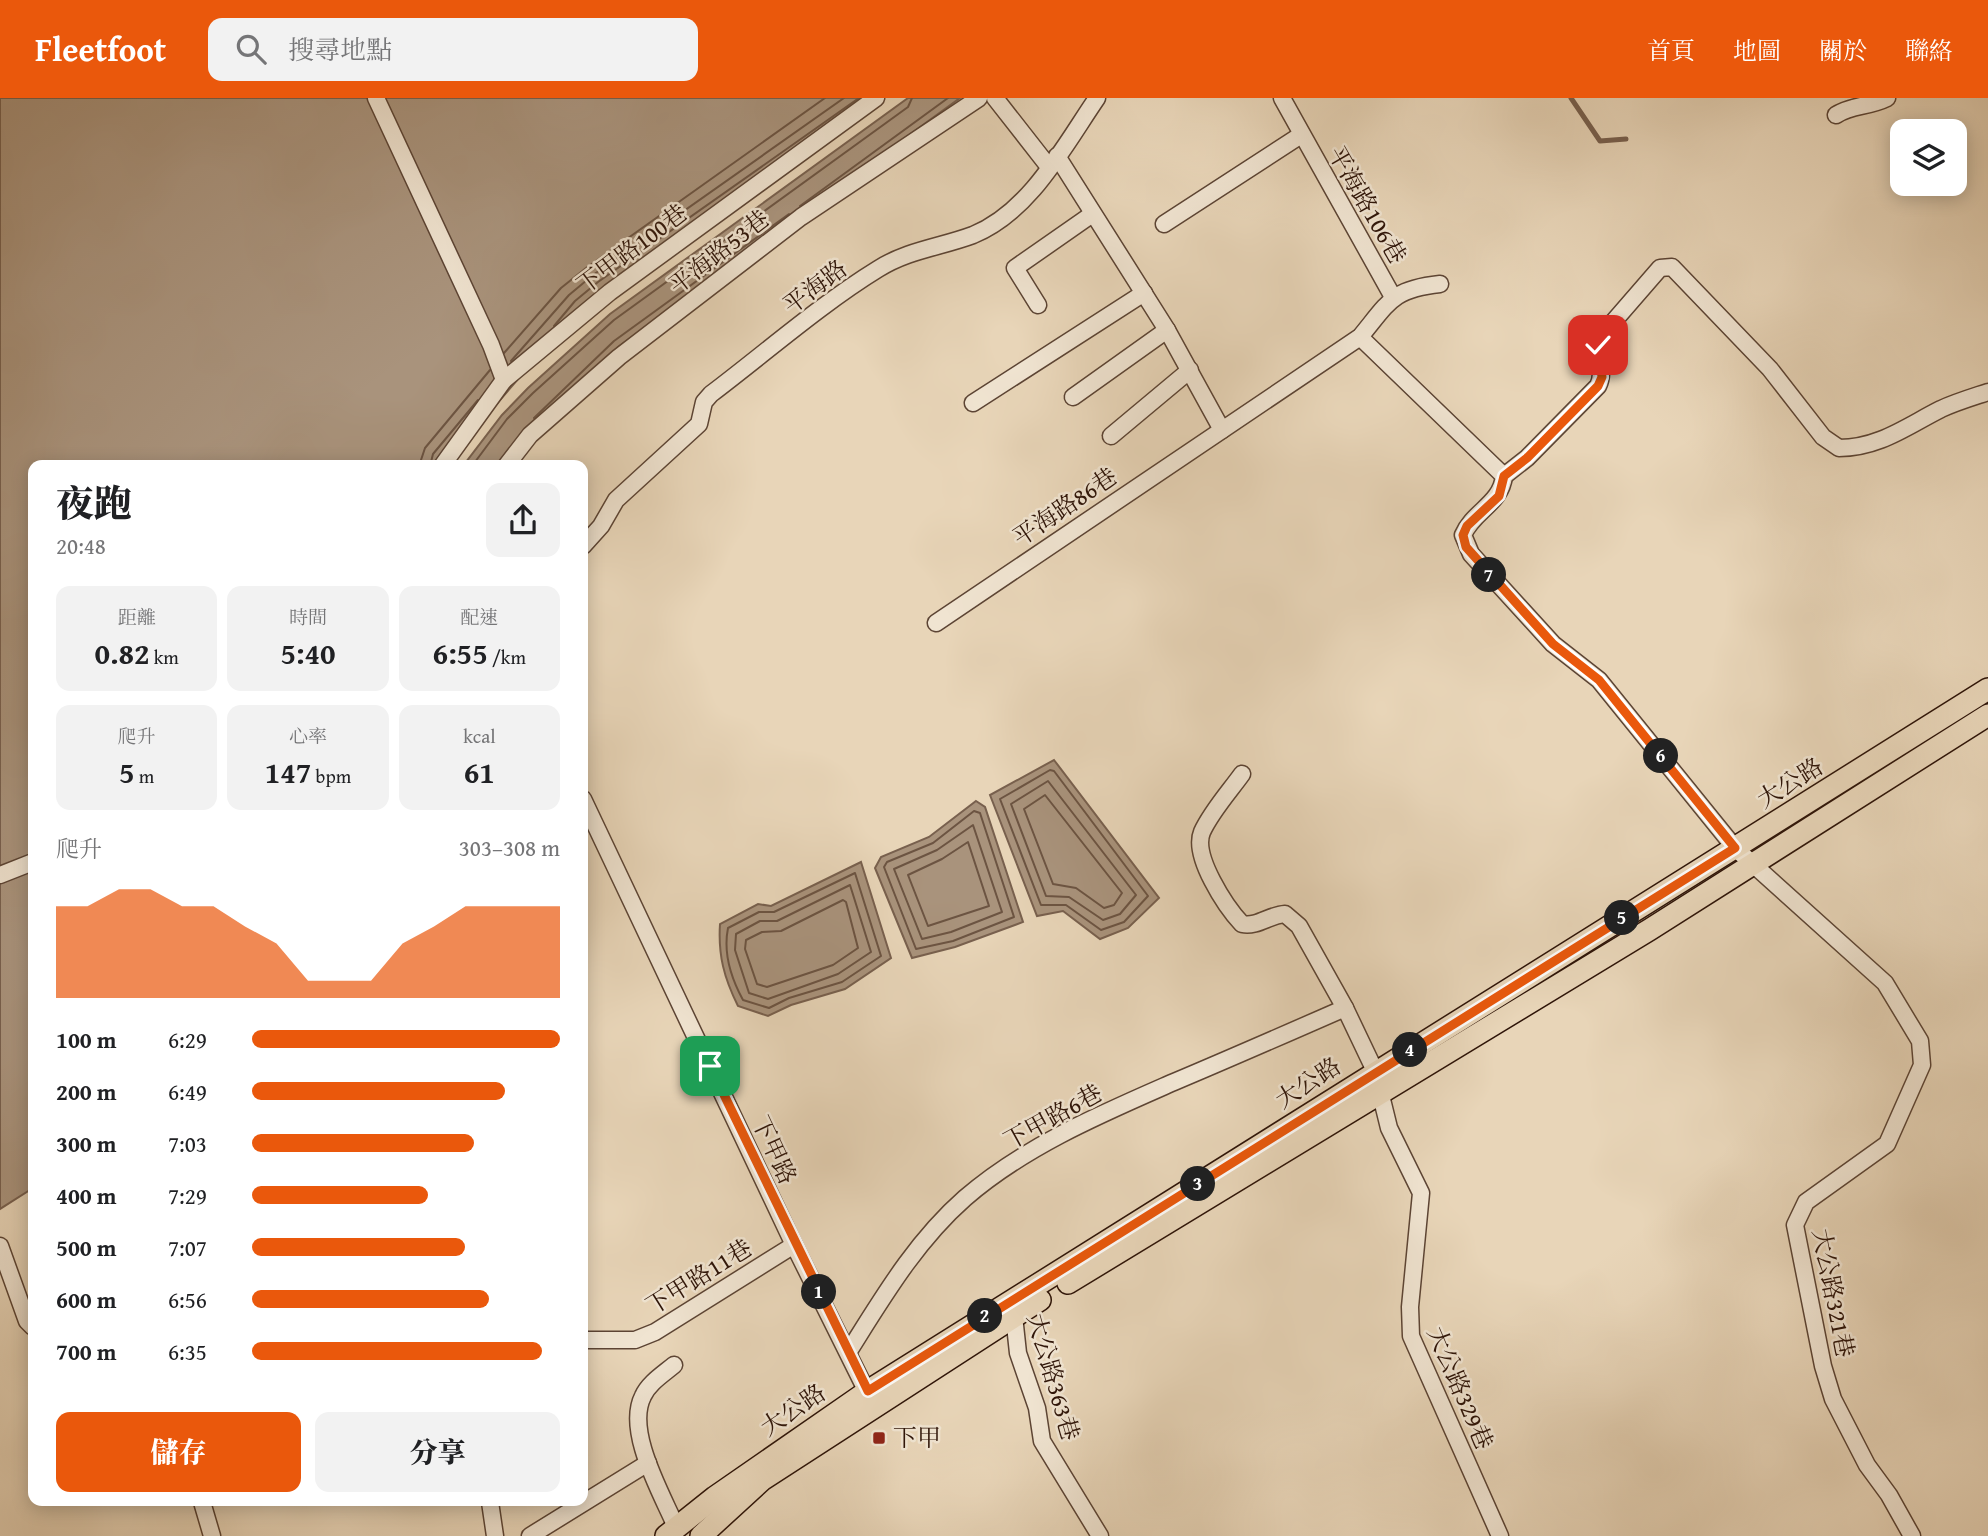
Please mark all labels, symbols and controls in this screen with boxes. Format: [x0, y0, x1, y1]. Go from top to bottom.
search box [208, 18, 698, 81]
text: Fleetfoot [35, 25, 166, 73]
icon: search [232, 30, 270, 68]
text: 搜尋地點 [288, 30, 392, 69]
text: 首頁 [1647, 33, 1695, 68]
text: 地圖 [1733, 33, 1781, 68]
text: 關於 [1819, 33, 1867, 68]
text: 聯絡 [1905, 33, 1953, 68]
map controls [1890, 119, 1967, 196]
button: layers [1890, 119, 1967, 196]
street label: 平海路106巷 [1320, 139, 1415, 270]
street label: 下甲路100巷 [569, 195, 694, 302]
street label: 平海路53巷 [661, 201, 776, 302]
street label: 平海路 [775, 251, 854, 322]
pin [1568, 315, 1628, 375]
icon: check [1579, 326, 1617, 364]
street label: 平海路86巷 [1006, 459, 1124, 554]
text: 夜跑 [56, 475, 132, 531]
button: share [486, 483, 560, 557]
text: 20:48 [56, 529, 106, 562]
pin: 7 [1472, 558, 1506, 592]
text: 7 [1484, 560, 1493, 588]
text: 距離 [118, 603, 156, 631]
text: 時間 [289, 603, 327, 631]
text: 配速 [460, 603, 498, 631]
text: 0.82 [94, 631, 150, 675]
text: 5:40 [280, 631, 336, 675]
text: 6:55 [433, 631, 488, 675]
text: km [150, 643, 179, 671]
text: /km [488, 643, 526, 671]
text: 爬升 [118, 722, 156, 750]
text: 心率 [289, 722, 327, 750]
text: kcal [463, 722, 496, 750]
pin: 6 [1644, 738, 1678, 774]
text: 6 [1656, 741, 1665, 769]
street label: 大公路 [1750, 749, 1830, 816]
text: 5 [119, 750, 135, 794]
text: 147 [265, 750, 311, 794]
text: 61 [464, 750, 495, 794]
text: m [135, 762, 154, 790]
text: bpm [311, 762, 351, 790]
text: 303–308 m [459, 831, 560, 864]
text: 爬升 [56, 832, 102, 865]
pin: 5 [1604, 900, 1640, 936]
text: 5 [1617, 903, 1626, 931]
text: 100 m [56, 1023, 117, 1056]
text: 6:29 [168, 1023, 207, 1056]
pin: 4 [1392, 1032, 1428, 1068]
text: 4 [1405, 1035, 1414, 1063]
pin [680, 1036, 740, 1096]
icon: arrive [691, 1047, 729, 1085]
street label: 大公路 [1268, 1048, 1347, 1117]
text: 200 m [56, 1075, 117, 1108]
text: 6:49 [168, 1075, 207, 1108]
street label: 下甲路6巷 [997, 1075, 1108, 1158]
street label: 下甲路 [743, 1110, 806, 1190]
text: 300 m [56, 1127, 117, 1160]
text: 7:03 [168, 1127, 207, 1160]
pin: 3 [1180, 1166, 1216, 1202]
text: 3 [1193, 1169, 1202, 1197]
text: 400 m [56, 1179, 117, 1212]
text: 7:29 [168, 1179, 207, 1212]
street label: 大公路321巷 [1804, 1225, 1863, 1360]
street label: 下甲路11巷 [639, 1230, 759, 1323]
text: 500 m [56, 1231, 117, 1264]
text: 7:07 [168, 1231, 207, 1264]
pin: 1 [802, 1274, 836, 1310]
text: 1 [814, 1277, 823, 1305]
text: 600 m [56, 1283, 117, 1316]
text: 6:56 [168, 1283, 207, 1316]
pin: 2 [968, 1298, 1002, 1334]
text: 2 [980, 1301, 989, 1329]
street label: 大公路363巷 [1019, 1309, 1088, 1444]
street label: 大公路329巷 [1419, 1321, 1502, 1455]
text: 700 m [56, 1335, 117, 1368]
text: 6:35 [168, 1335, 207, 1368]
street label: 大公路 [753, 1375, 832, 1444]
button: 儲存 [56, 1412, 301, 1492]
button: 分享 [315, 1412, 560, 1492]
place label: 下甲 [893, 1420, 941, 1455]
marker: 下甲 [871, 1430, 887, 1446]

